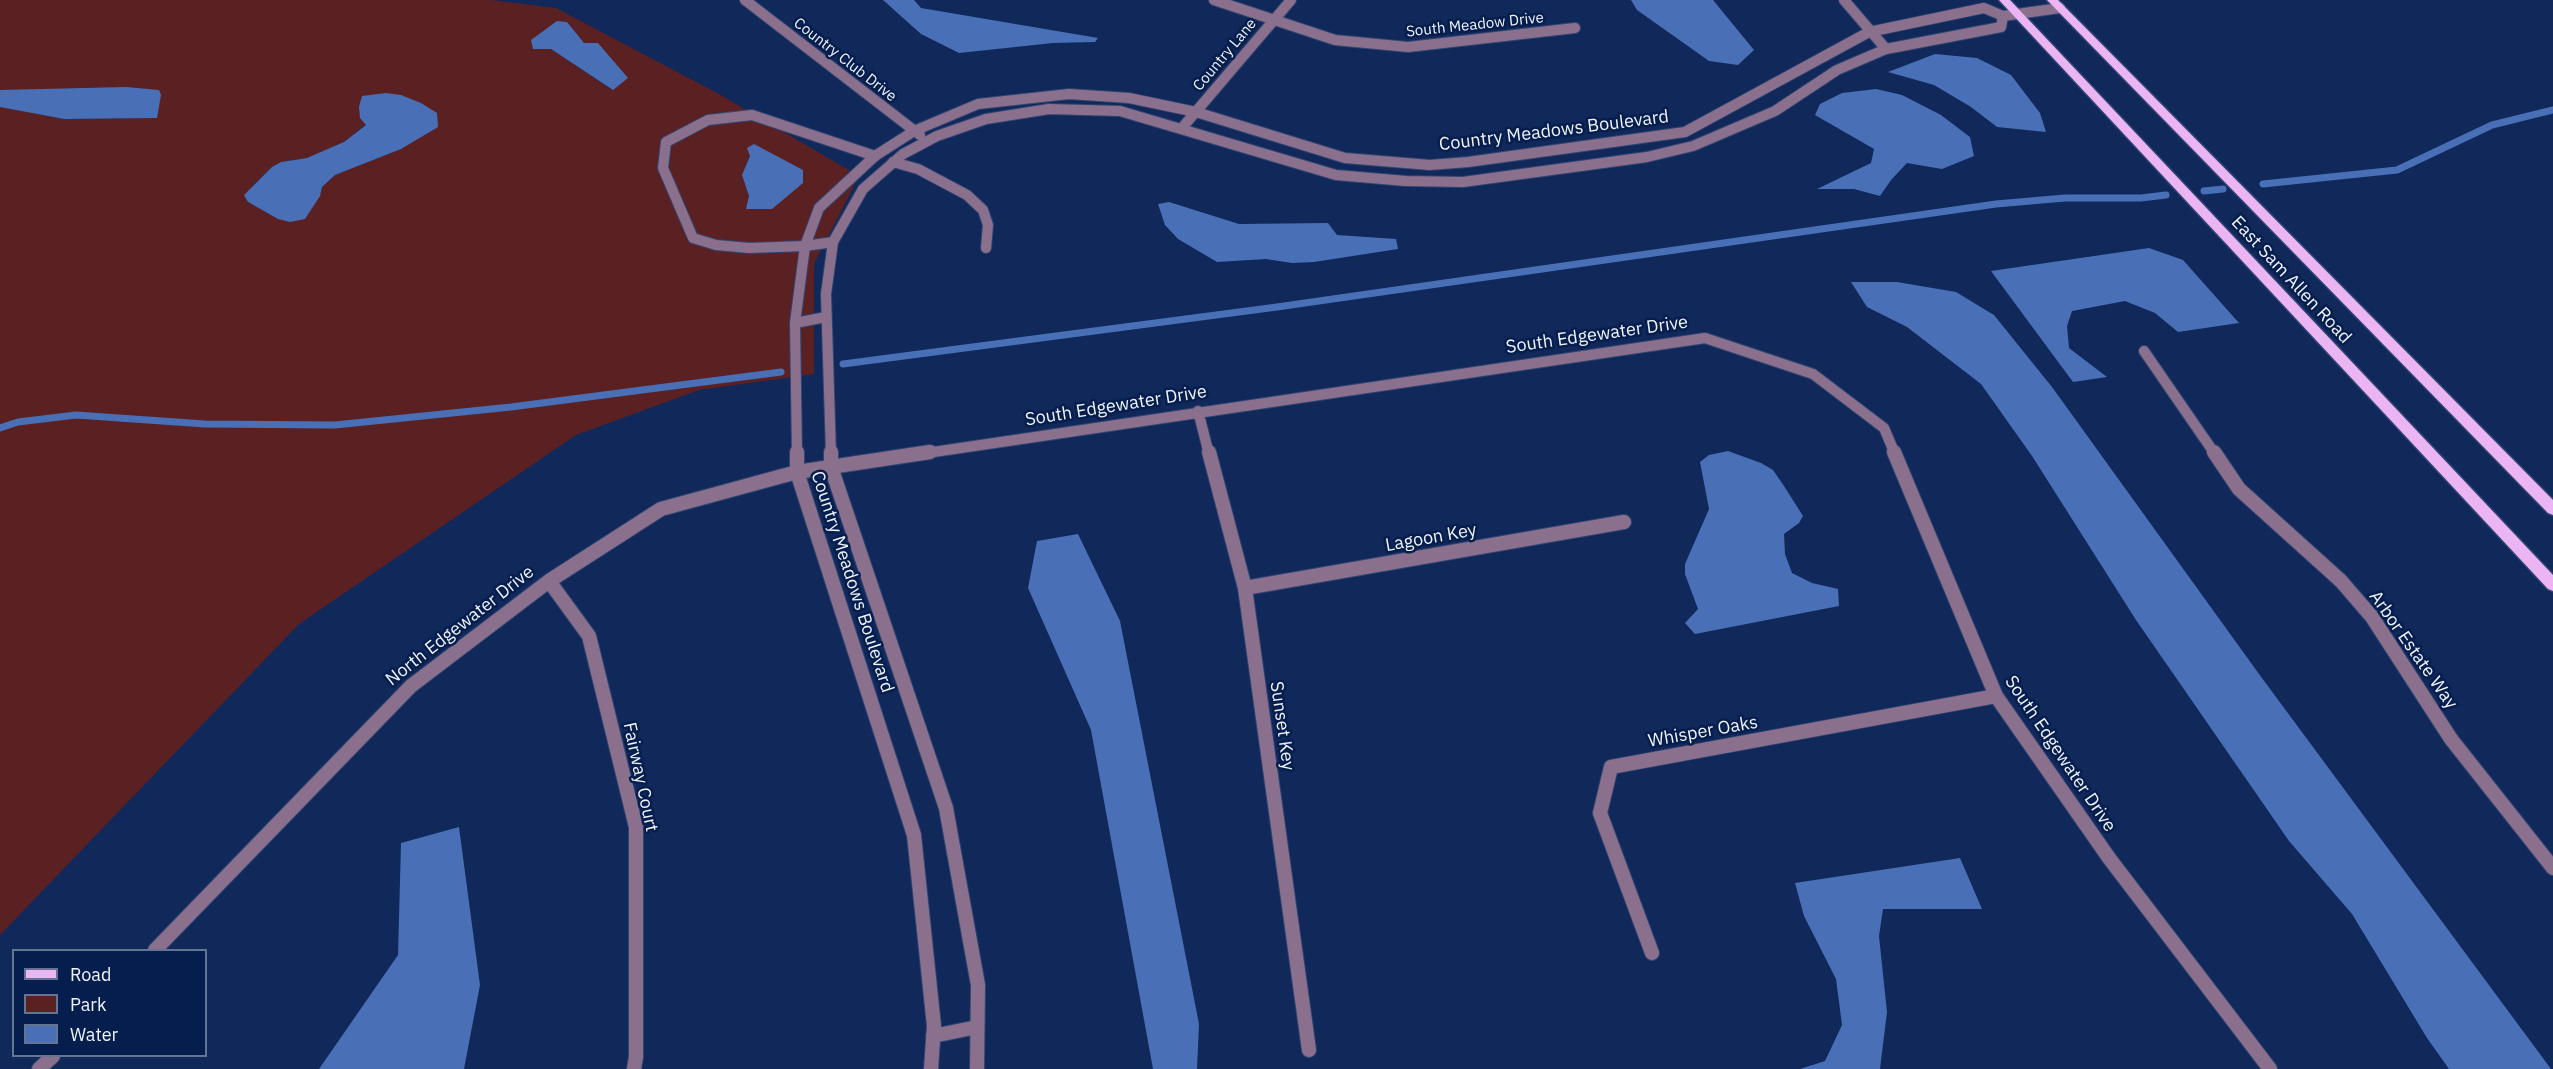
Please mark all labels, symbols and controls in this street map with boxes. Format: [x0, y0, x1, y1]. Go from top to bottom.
street label: South Meadow Drive [1405, 9, 1545, 41]
street label: Country Club Drive [790, 14, 900, 106]
street label: Country Lane [1190, 15, 1260, 95]
street label: Country Meadows Boulevard [1438, 106, 1670, 156]
street label: East Sam Allen Road [2226, 212, 2356, 348]
street label: South Edgewater Drive [1505, 312, 1689, 358]
street label: South Edgewater Drive [1024, 381, 1208, 431]
street label: Country Meadows Boulevard [806, 469, 898, 695]
street label: Lagoon Key [1384, 519, 1478, 557]
street label: North Edgewater Drive [382, 561, 538, 691]
street label: Arbor Estate Way [2364, 587, 2462, 713]
street label: South Edgewater Drive [2000, 672, 2120, 836]
street label: Sunset Key [1265, 680, 1299, 772]
street label: Whisper Oaks [1646, 712, 1760, 752]
street label: Fairway Court [618, 720, 662, 834]
legend [12, 949, 207, 1057]
text: Road [70, 963, 111, 986]
text: Park [70, 993, 106, 1016]
text: Water [70, 1023, 118, 1046]

